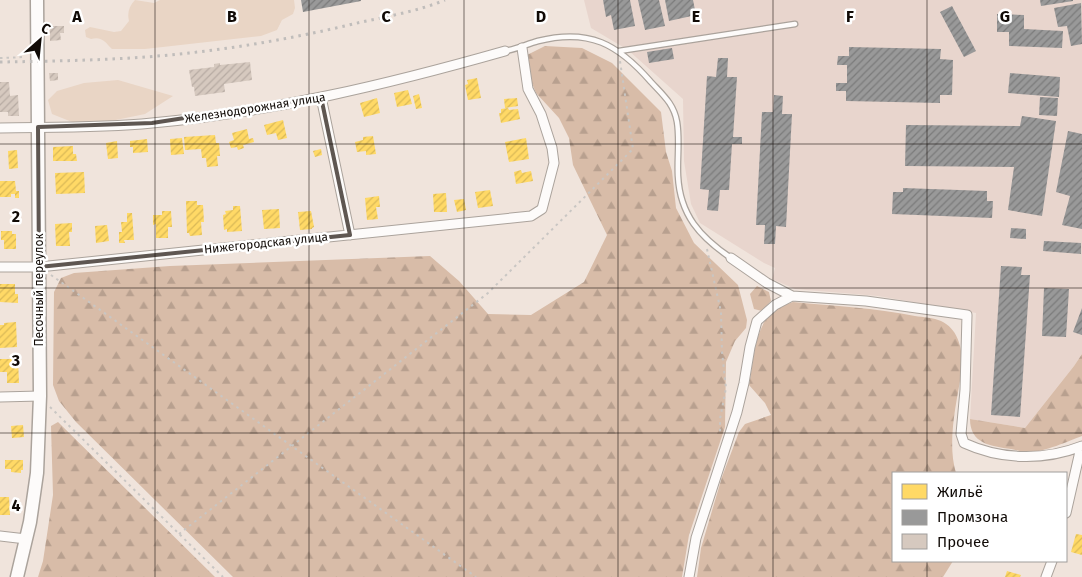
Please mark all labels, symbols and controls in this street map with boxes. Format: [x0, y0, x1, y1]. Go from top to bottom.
text: A [71, 7, 82, 26]
text: B [227, 7, 237, 26]
text: C [381, 7, 391, 26]
text: D [536, 7, 546, 26]
text: E [692, 7, 700, 26]
text: F [846, 7, 854, 26]
text: G [1000, 7, 1010, 26]
north arrow [15, 15, 65, 65]
text: С [38, 19, 53, 38]
street label: Железнодорожная улица [184, 90, 326, 126]
text: 2 [12, 207, 20, 226]
street label: Нижегородская улица [203, 230, 329, 256]
street label: Песочный переулок [32, 233, 46, 347]
text: 3 [11, 351, 20, 370]
legend [892, 472, 1067, 562]
text: Жильё [937, 483, 983, 501]
text: 4 [11, 496, 21, 515]
text: Промзона [937, 508, 1008, 526]
text: Прочее [937, 533, 989, 551]

